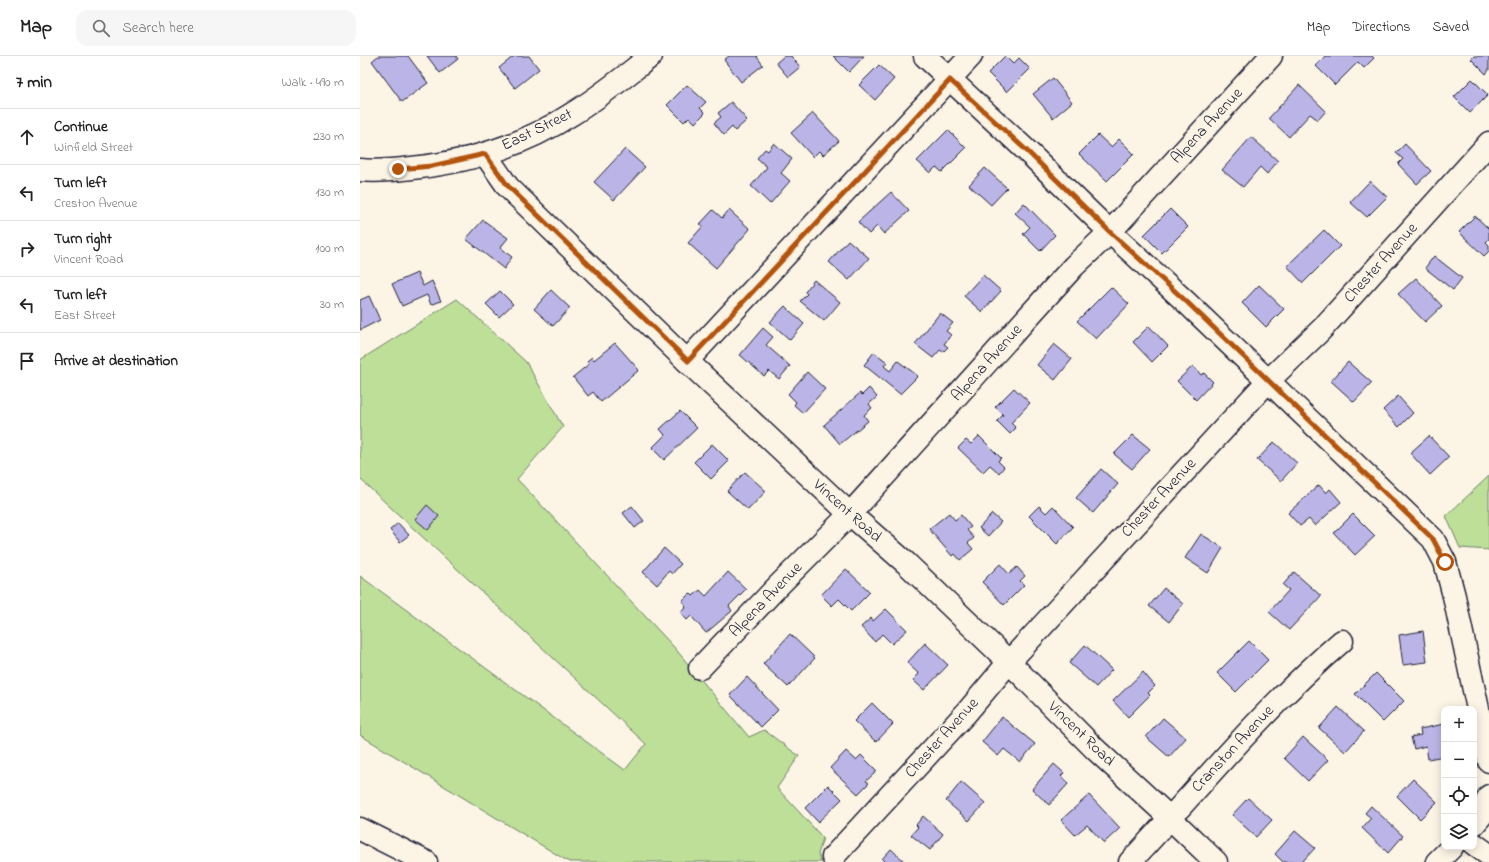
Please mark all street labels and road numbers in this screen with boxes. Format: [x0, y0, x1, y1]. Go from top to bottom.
street label: Alpena Avenue [1165, 82, 1249, 170]
street label: East Street [498, 102, 577, 157]
street label: Chester Avenue [1338, 217, 1424, 309]
street label: Alpena Avenue [946, 318, 1029, 407]
street label: Chester Avenue [1116, 452, 1203, 543]
street label: Vincent Road [806, 473, 887, 549]
street label: Alpena Avenue [724, 556, 809, 643]
street label: Chester Avenue [899, 692, 985, 784]
street label: Vincent Road [1041, 695, 1120, 772]
street label: Cranston Avenue [1186, 699, 1280, 798]

